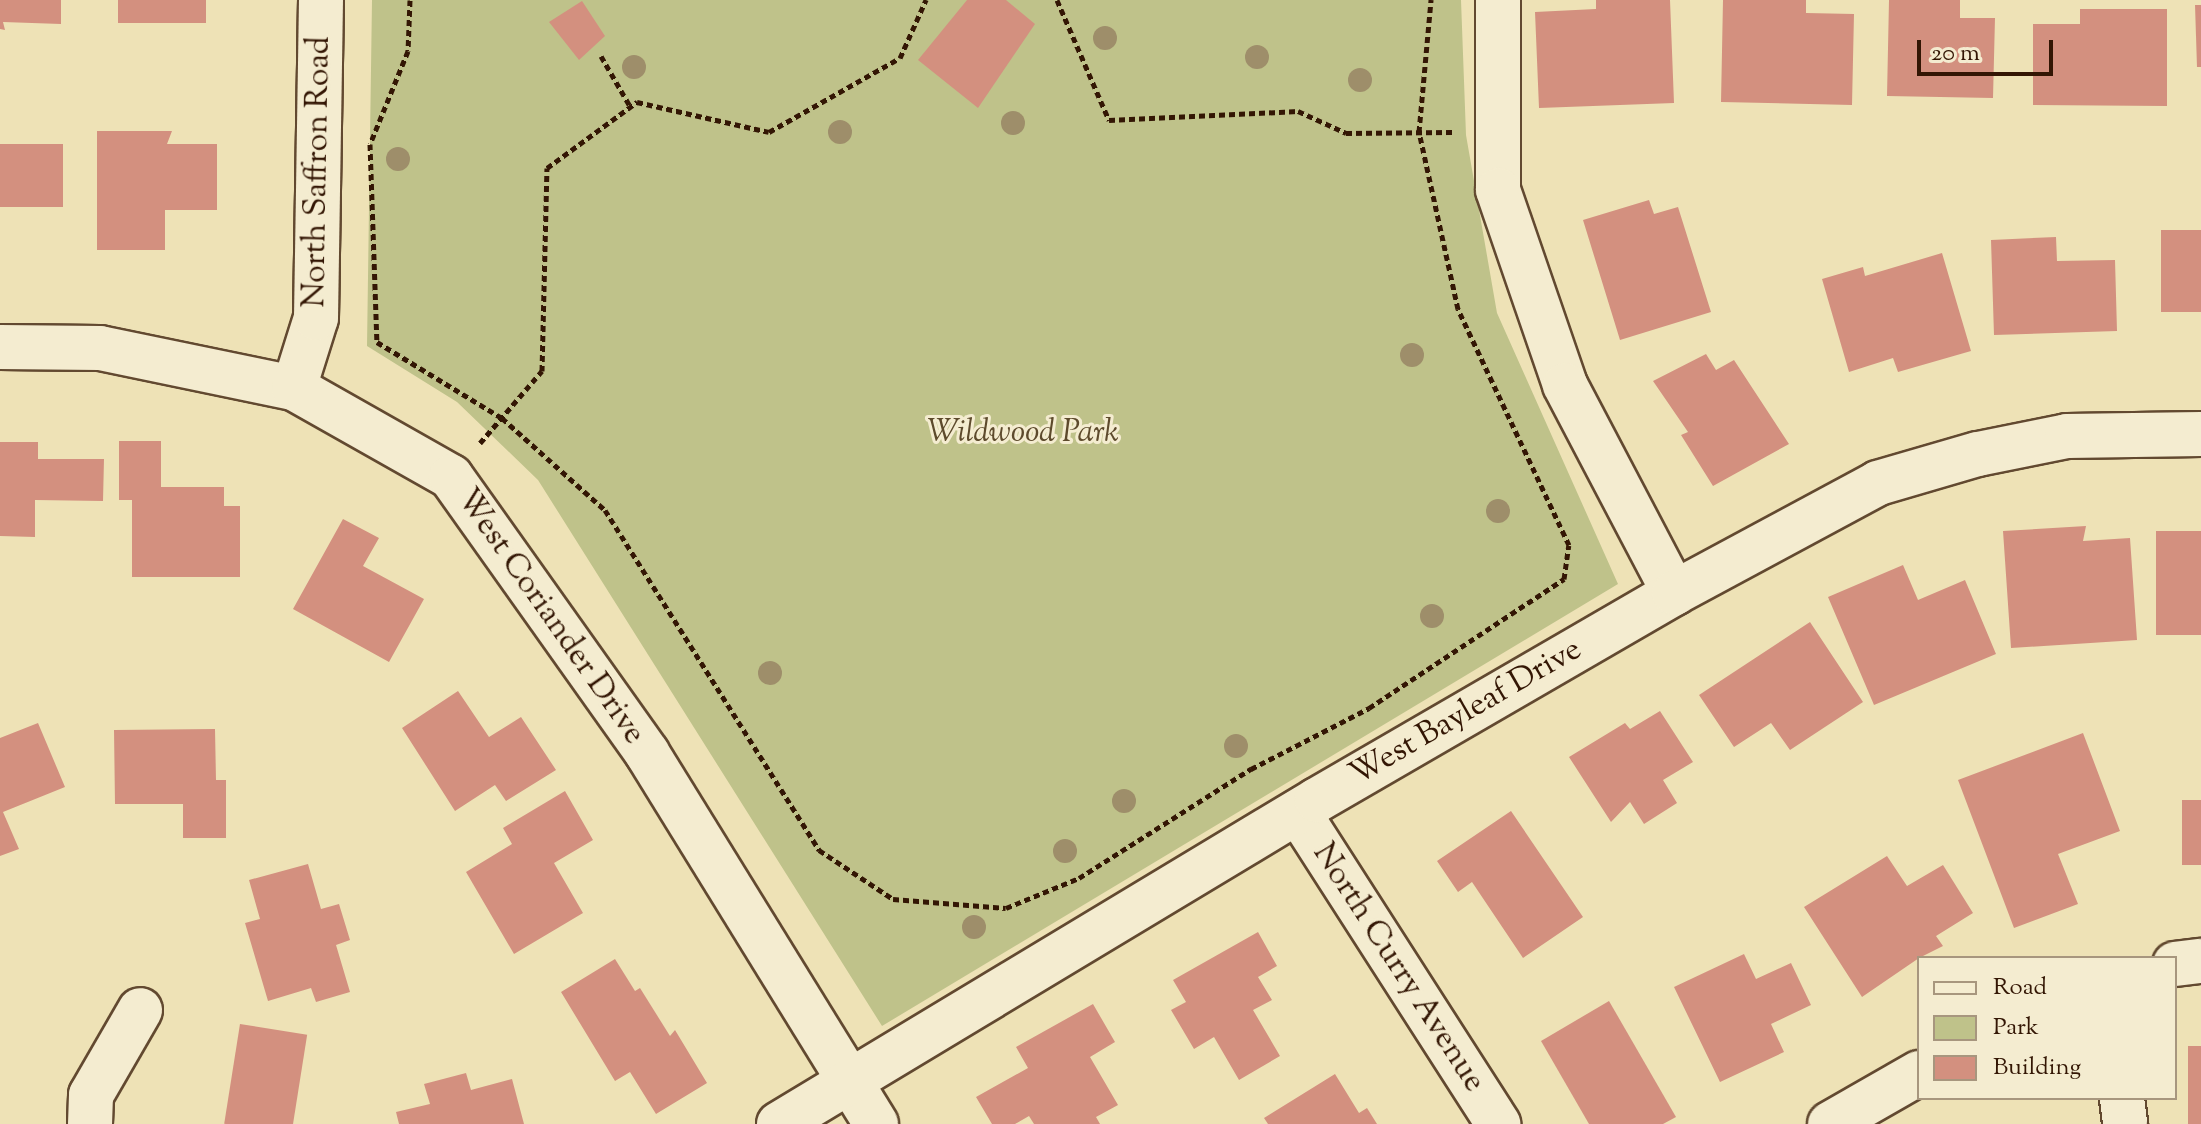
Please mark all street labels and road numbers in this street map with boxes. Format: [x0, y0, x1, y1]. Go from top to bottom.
street label: North Saffron Road [296, 36, 340, 308]
street label: West Coriander Drive [447, 482, 653, 752]
street label: West Bayleaf Drive [1343, 631, 1589, 795]
street label: North Curry Avenue [1303, 837, 1493, 1099]

